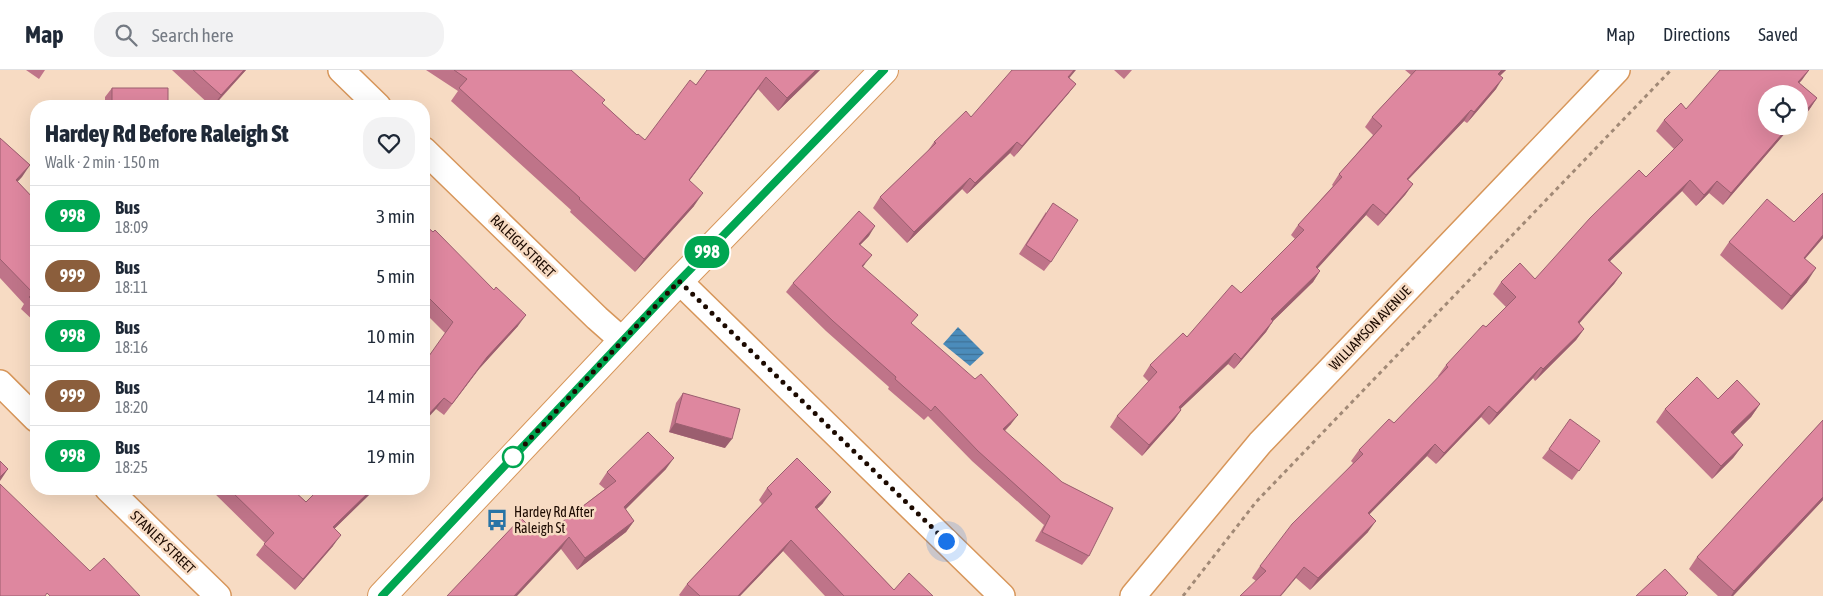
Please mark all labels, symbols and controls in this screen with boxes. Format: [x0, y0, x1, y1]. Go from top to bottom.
search box [94, 12, 444, 57]
text: Map [25, 21, 64, 48]
icon: search [112, 21, 140, 49]
text: Search here [152, 24, 234, 46]
text: Map [1606, 24, 1635, 45]
text: Directions [1663, 24, 1730, 45]
text: Saved [1758, 24, 1798, 45]
map controls [1758, 85, 1808, 135]
button: locate [1758, 85, 1808, 135]
button: heart [363, 117, 415, 169]
text: Hardey Rd Before Raleigh St [45, 120, 288, 147]
text: Walk · 2 min · 150 m [45, 153, 159, 171]
text: Bus [115, 196, 140, 218]
text: 998 [60, 205, 85, 226]
text: 3 min [376, 205, 415, 227]
street label: RALEIGH STREET [487, 211, 559, 281]
text: 18:09 [115, 218, 148, 236]
line badge: 998 [678, 236, 736, 268]
text: 998 [694, 241, 720, 262]
text: Bus [115, 256, 140, 278]
text: 999 [60, 265, 85, 286]
text: 5 min [376, 265, 415, 287]
text: 18:11 [115, 278, 148, 296]
street label: WILLIAMSON AVENUE [1326, 283, 1414, 373]
text: Bus [115, 316, 140, 338]
text: 998 [60, 325, 85, 346]
text: 10 min [367, 325, 415, 347]
text: 18:16 [115, 338, 148, 356]
text: Bus [115, 376, 140, 398]
text: 999 [60, 385, 85, 406]
text: 14 min [367, 385, 415, 407]
text: 18:20 [115, 398, 148, 416]
text: Bus [115, 436, 140, 458]
text: 998 [60, 445, 85, 466]
text: 19 min [367, 445, 415, 467]
unlabelled marker [502, 446, 524, 468]
text: 18:25 [115, 458, 148, 476]
place label: Hardey Rd After Raleigh St [514, 504, 595, 536]
street label: STANLEY STREET [128, 507, 198, 577]
bus stop icon: Hardey Rd After Raleigh St [484, 507, 510, 533]
your location [934, 529, 959, 554]

